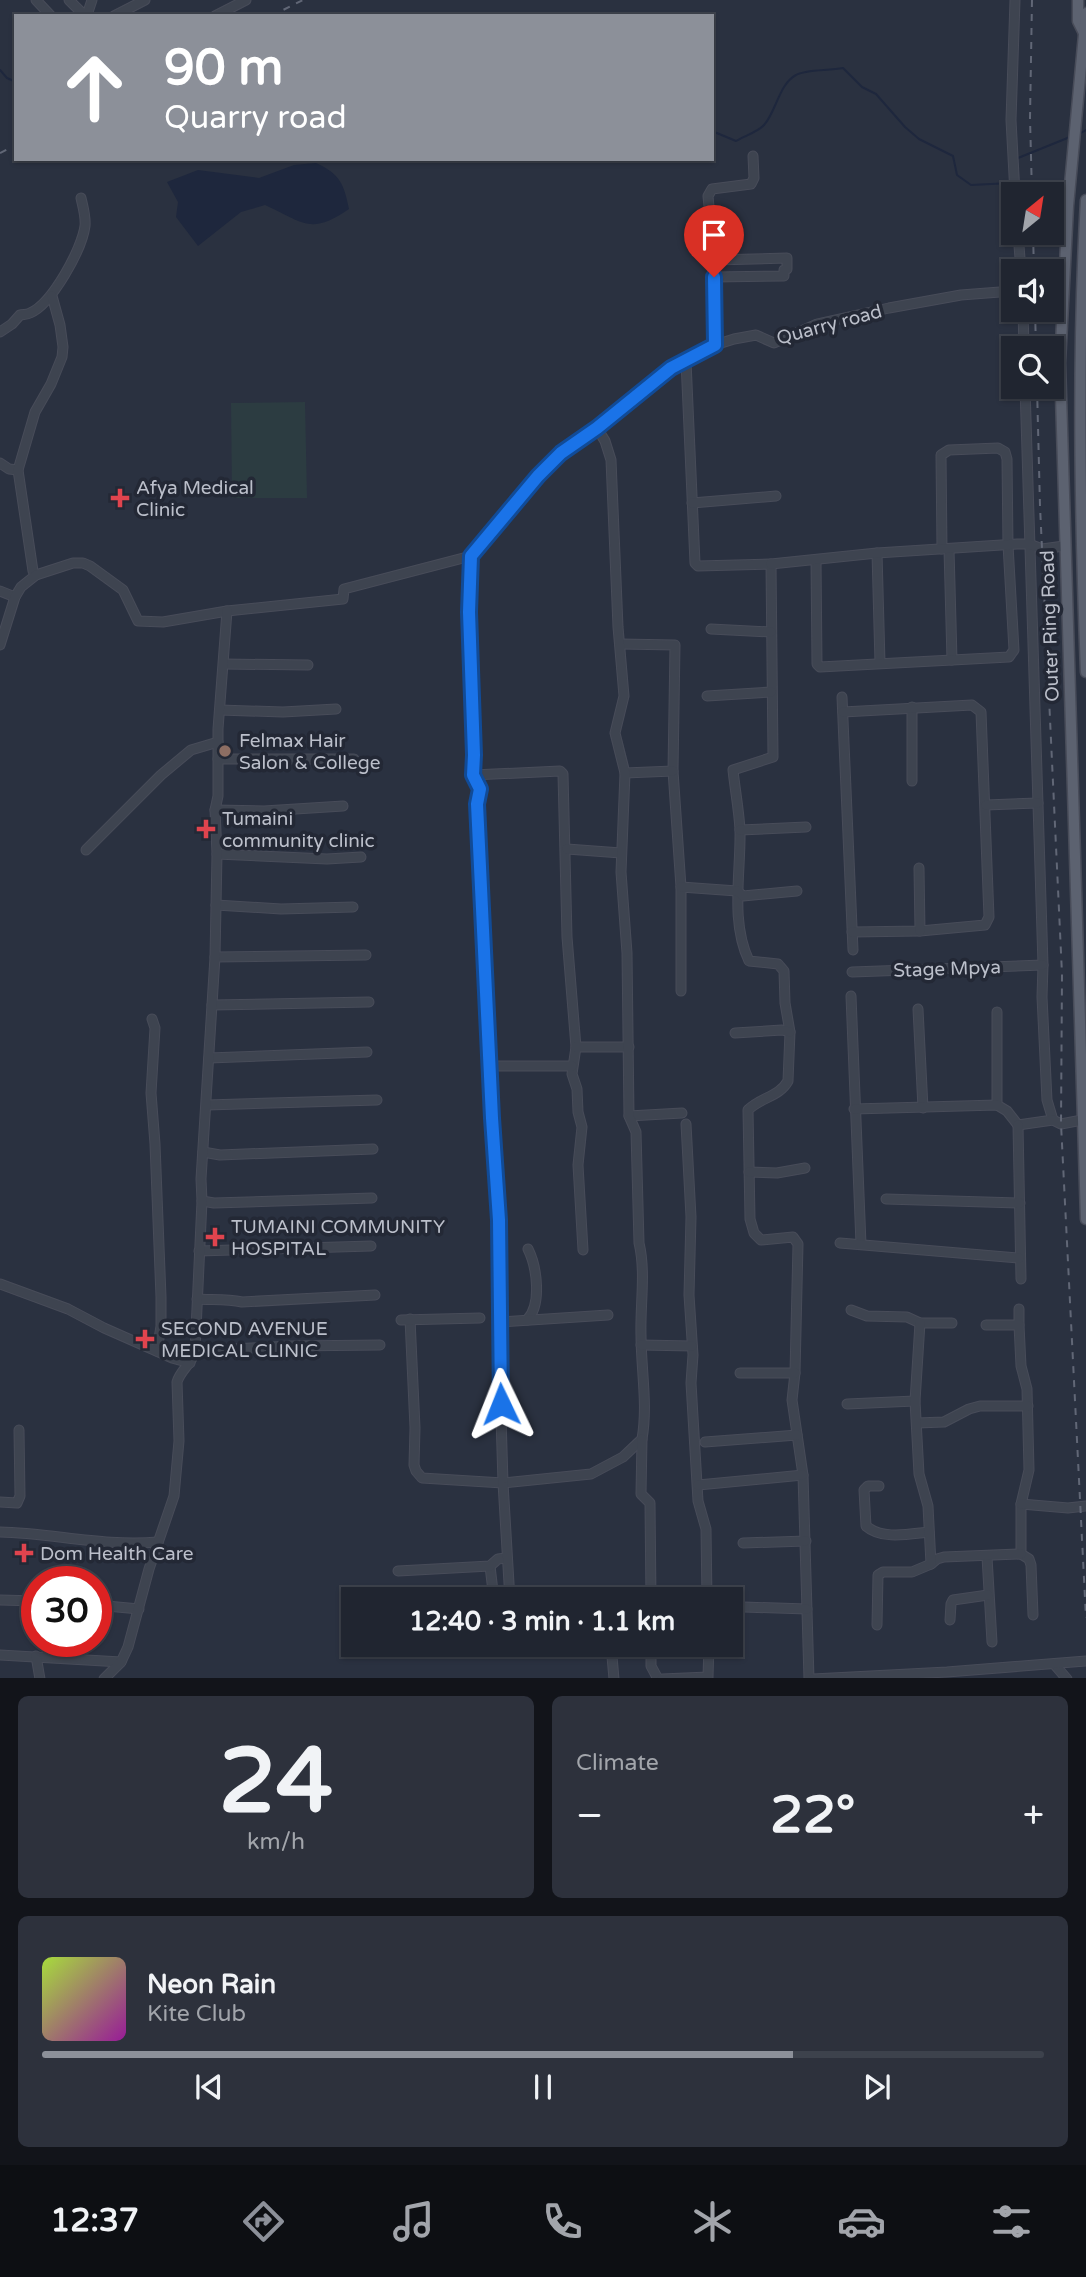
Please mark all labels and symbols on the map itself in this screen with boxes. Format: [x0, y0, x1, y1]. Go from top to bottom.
north arrow [1001, 182, 1064, 245]
pin [684, 205, 744, 277]
street label: Quarry road [774, 300, 884, 350]
place label: Afya Medical Clinic [136, 477, 254, 521]
marker: Afya Medical Clinic [110, 488, 130, 508]
street label: Outer Ring Road [1036, 550, 1064, 702]
place label: Felmax Hair Salon & College [239, 730, 380, 774]
marker: Felmax Hair Salon & College [217, 743, 233, 759]
place label: Tumaini community clinic [222, 808, 375, 852]
marker: Tumaini community clinic [196, 819, 216, 839]
street label: Stage Mpya [893, 956, 1001, 982]
place label: TUMAINI COMMUNITY HOSPITAL [231, 1216, 445, 1260]
marker: TUMAINI COMMUNITY HOSPITAL [205, 1227, 225, 1247]
place label: SECOND AVENUE MEDICAL CLINIC [161, 1318, 328, 1362]
marker: SECOND AVENUE MEDICAL CLINIC [135, 1329, 155, 1349]
position arrow [464, 1367, 538, 1441]
marker: Dom Health Care [14, 1543, 34, 1563]
place label: Dom Health Care [40, 1543, 193, 1565]
speed limit sign: 30 [21, 1566, 112, 1657]

